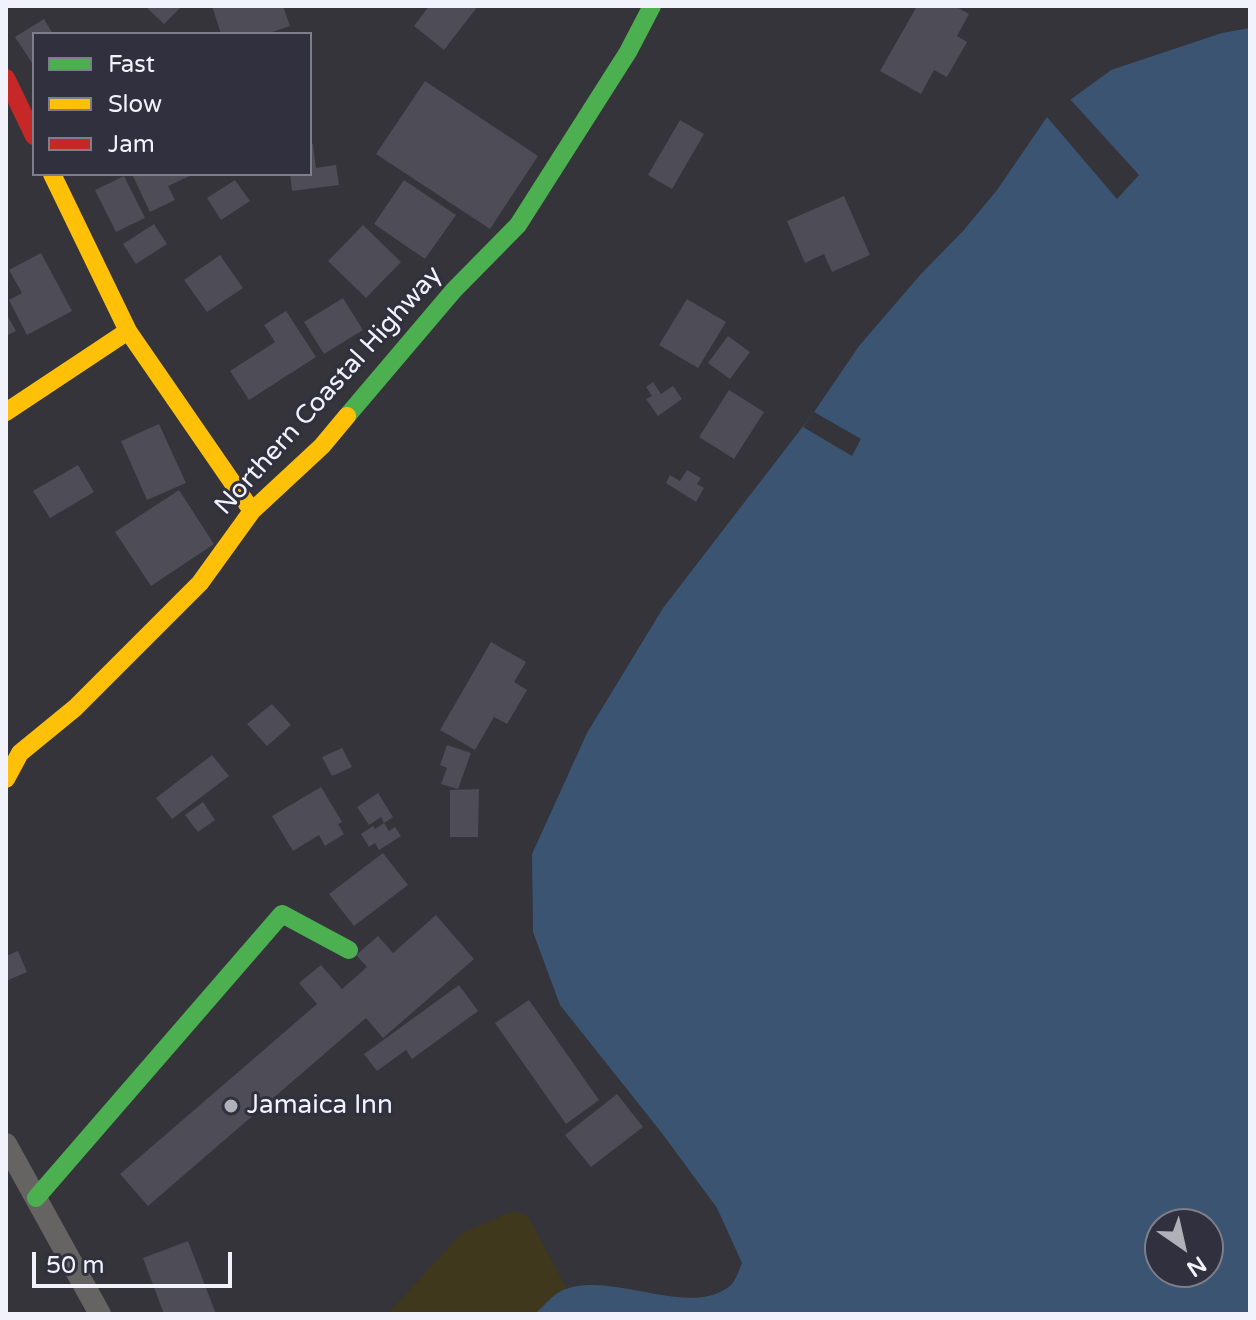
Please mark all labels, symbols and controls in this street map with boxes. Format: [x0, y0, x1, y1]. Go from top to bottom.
legend [32, 32, 312, 176]
text: Fast [108, 50, 155, 79]
text: Slow [108, 90, 162, 119]
text: Jam [108, 130, 155, 159]
street label: Northern Coastal Highway [209, 260, 449, 522]
place label: Jamaica Inn [247, 1090, 393, 1122]
marker: Jamaica Inn [222, 1097, 240, 1115]
north arrow [1144, 1208, 1224, 1288]
scale bar [36, 1236, 236, 1286]
text: 50 m [46, 1251, 104, 1280]
text: N [1182, 1251, 1211, 1282]

